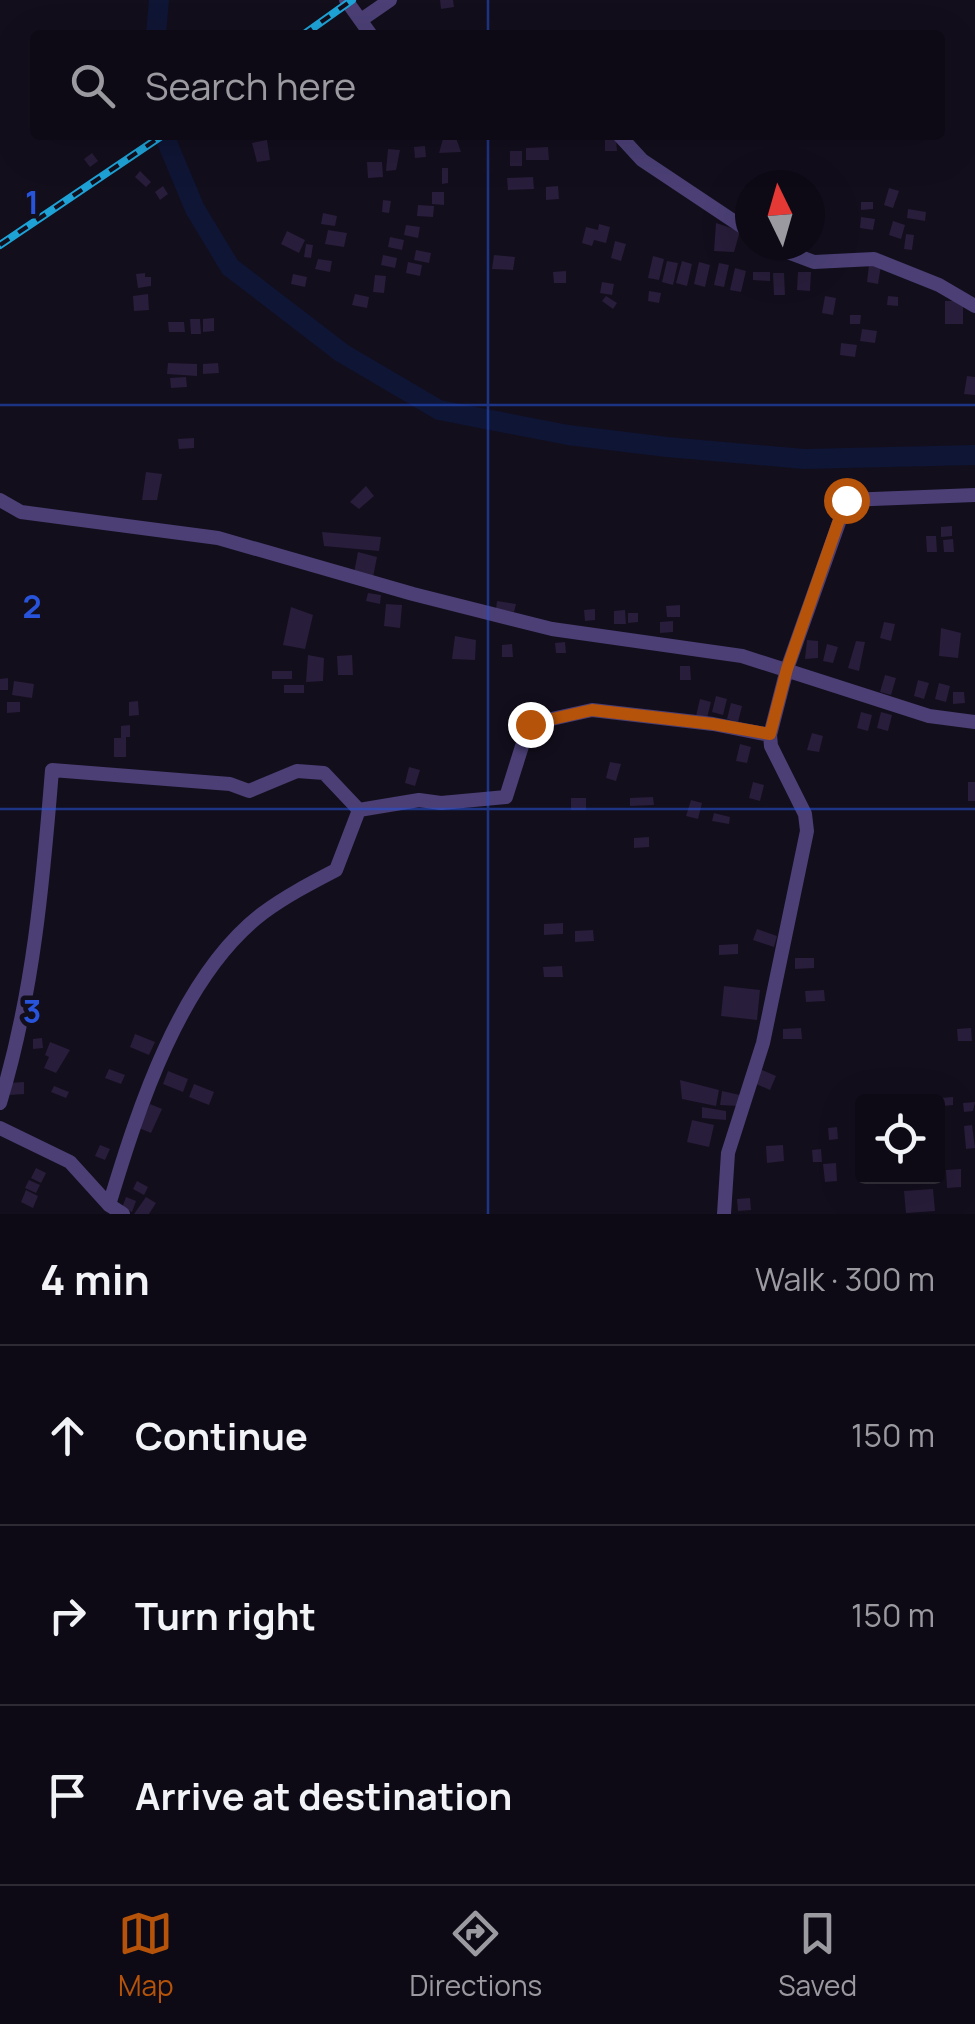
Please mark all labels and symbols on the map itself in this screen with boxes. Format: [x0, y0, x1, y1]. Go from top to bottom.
north arrow [735, 170, 825, 260]
text: 1 [25, 180, 39, 224]
route start [824, 478, 870, 524]
text: 2 [22, 584, 42, 628]
route end [508, 702, 554, 748]
text: 3 [23, 989, 41, 1033]

